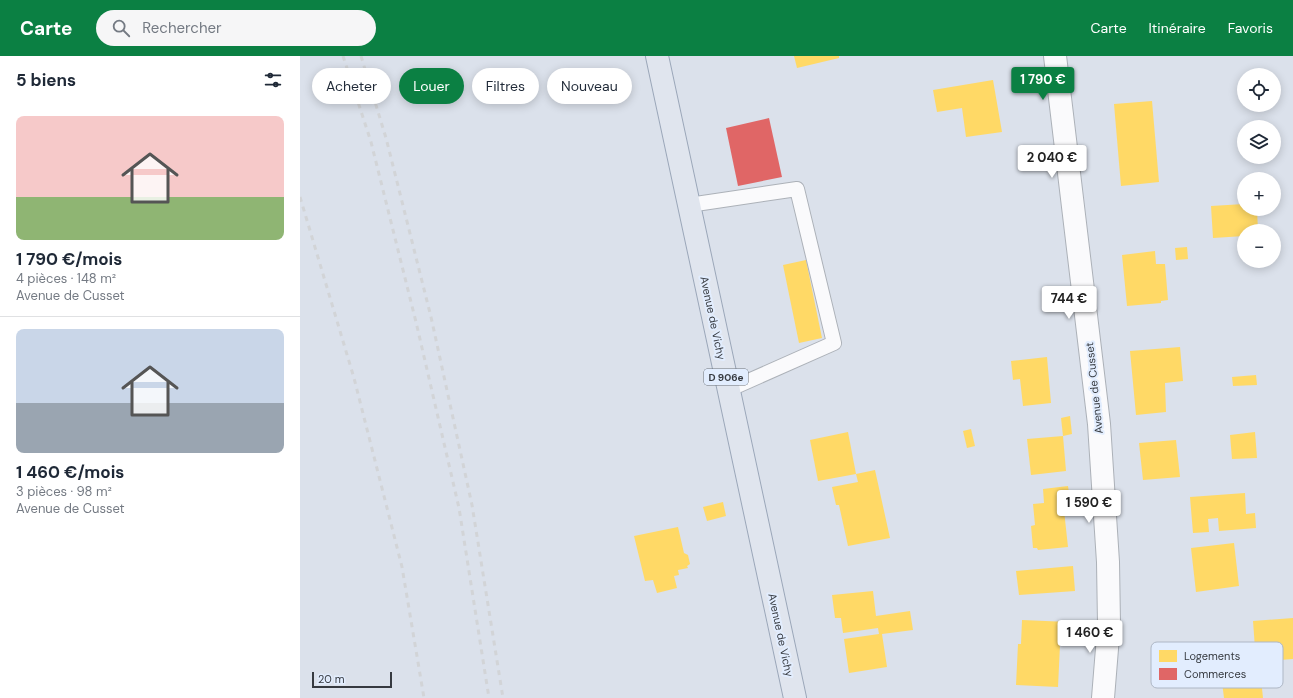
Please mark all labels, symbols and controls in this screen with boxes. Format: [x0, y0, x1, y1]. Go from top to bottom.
search box [96, 10, 376, 46]
text: Carte [20, 16, 72, 41]
icon: search [110, 17, 132, 39]
text: Rechercher [142, 18, 222, 38]
text: Carte [1091, 19, 1127, 37]
text: Itinéraire [1149, 19, 1206, 37]
text: Favoris [1228, 19, 1273, 37]
pin: 1 790 € [1006, 67, 1080, 101]
chip: Acheter [312, 68, 391, 104]
chip: Louer [399, 68, 464, 104]
chip: Filtres [472, 68, 539, 104]
chip: Nouveau [547, 68, 632, 104]
map controls [1237, 68, 1281, 268]
button: locate [1237, 68, 1281, 112]
text: 5 biens [16, 69, 76, 91]
icon: filters [262, 69, 284, 91]
text: 1 790 € [1020, 71, 1066, 88]
button: layers [1237, 120, 1281, 164]
icon: home [114, 142, 186, 214]
pin: 2 040 € [1015, 145, 1089, 179]
text: 2 040 € [1027, 149, 1077, 166]
button: + [1237, 172, 1281, 216]
button: − [1237, 224, 1281, 268]
text: 1 790 €/mois [16, 248, 122, 270]
text: 4 pièces · 148 m² [16, 270, 116, 287]
street label: Avenue de Vichy [697, 275, 729, 361]
pin: 744 € [1041, 286, 1097, 320]
text: Avenue de Cusset [16, 287, 125, 304]
text: 744 € [1051, 290, 1087, 307]
street label: Avenue de Cusset [1082, 342, 1106, 434]
icon: home [114, 355, 186, 427]
road number: D 906e [704, 369, 748, 385]
text: 1 460 €/mois [16, 461, 124, 483]
text: 3 pièces · 98 m² [16, 483, 112, 500]
pin: 1 590 € [1052, 490, 1126, 524]
text: 1 590 € [1066, 494, 1112, 511]
text: Avenue de Cusset [16, 500, 125, 517]
street label: Avenue de Vichy [765, 592, 797, 678]
pin: 1 460 € [1053, 620, 1127, 654]
text: 1 460 € [1067, 624, 1113, 641]
legend [1151, 642, 1283, 688]
text: Logements [1184, 649, 1240, 663]
text: Commerces [1184, 667, 1246, 681]
scale bar [312, 670, 392, 689]
text: 20 m [318, 672, 344, 686]

